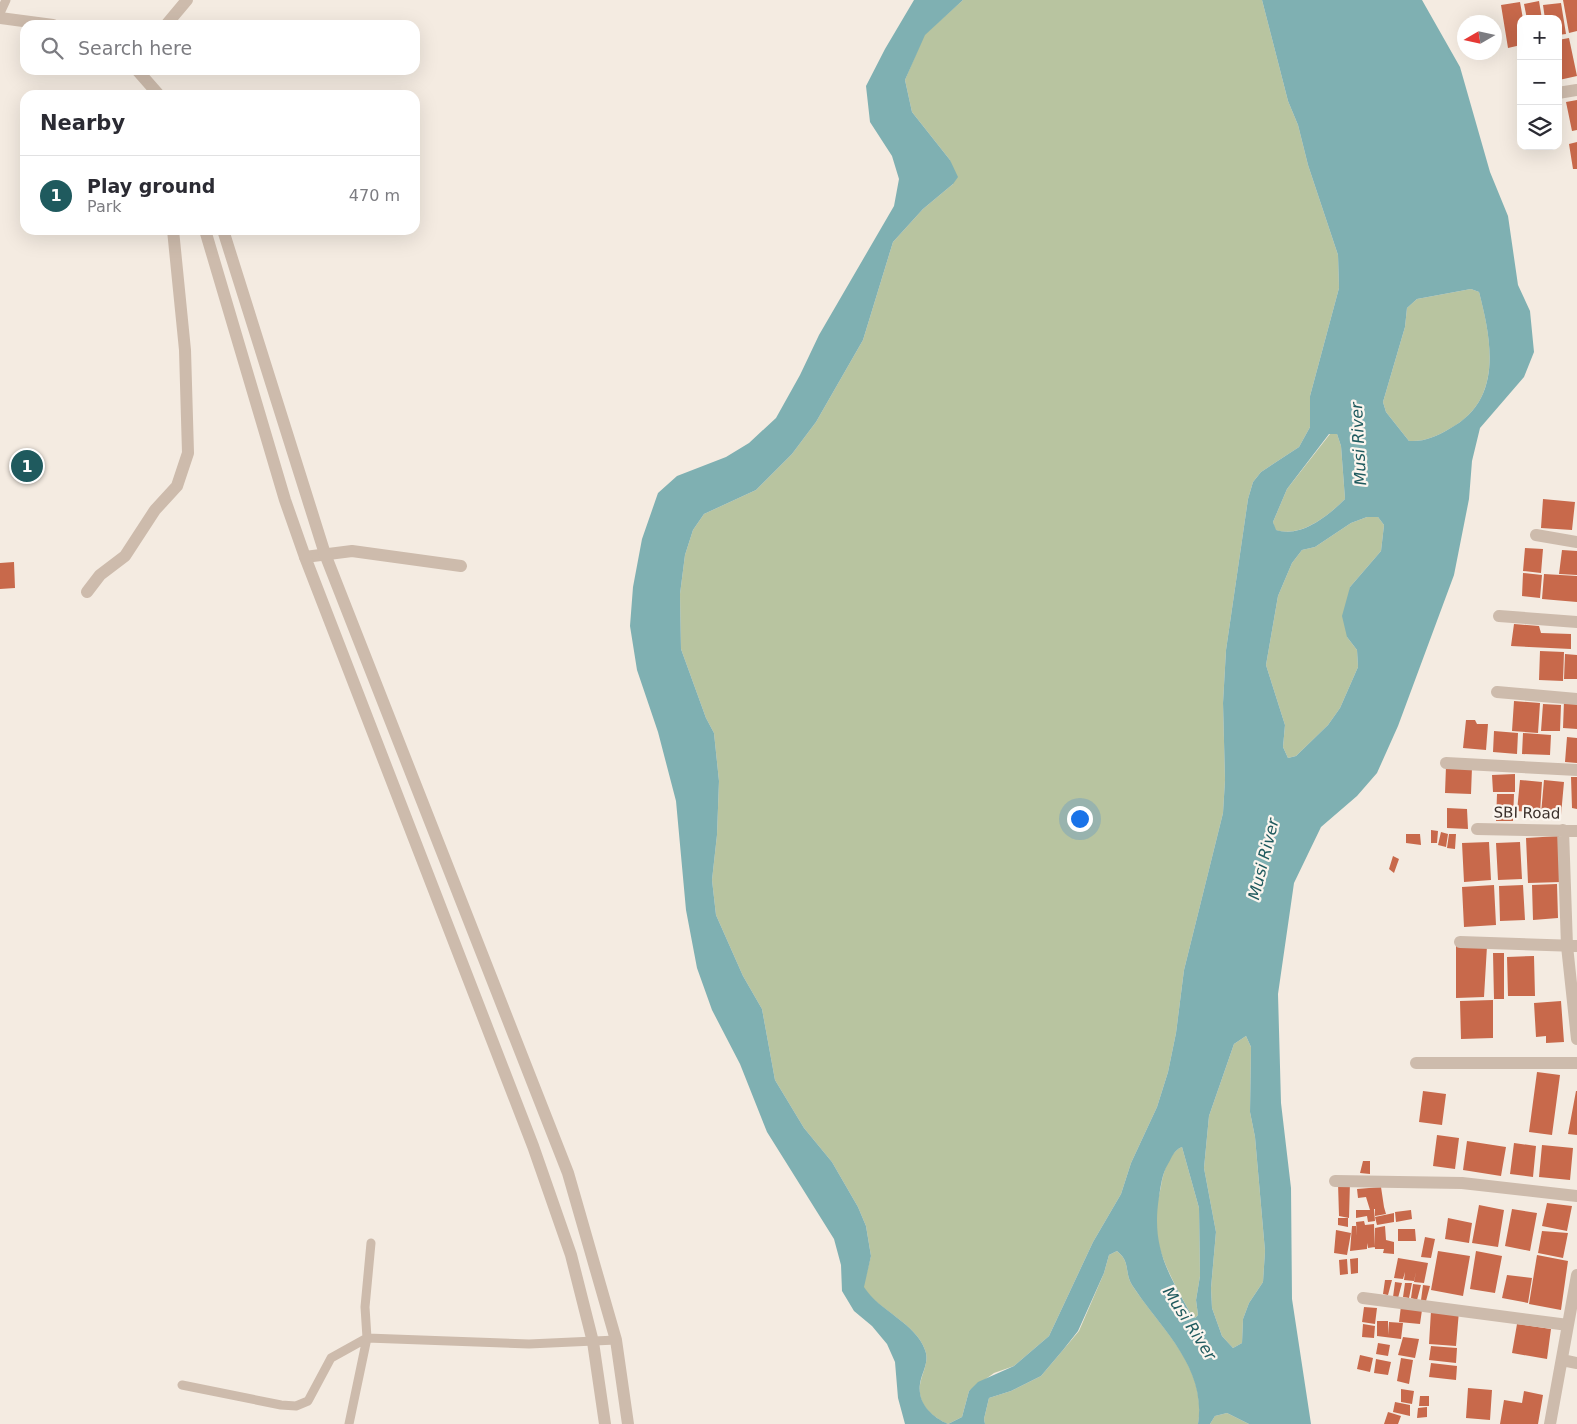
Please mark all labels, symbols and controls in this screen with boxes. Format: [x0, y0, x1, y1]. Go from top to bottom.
north arrow [1457, 15, 1502, 60]
map controls [1517, 15, 1562, 150]
button: + [1517, 15, 1562, 60]
search box [20, 20, 420, 75]
icon: search [38, 34, 66, 62]
text: Search here [78, 37, 192, 59]
button: − [1517, 60, 1562, 105]
button: layers [1517, 105, 1562, 150]
text: Nearby [40, 111, 125, 135]
text: Play ground [87, 175, 215, 197]
text: 1 [50, 186, 62, 205]
text: 470 m [349, 186, 400, 205]
text: Park [87, 197, 122, 216]
water label: Musi River [1347, 400, 1370, 486]
pin: 1 [11, 447, 43, 485]
street label: SBI Road [1494, 803, 1560, 823]
your location [1067, 806, 1093, 832]
water label: Musi River [1244, 815, 1283, 902]
water label: Musi River [1159, 1283, 1221, 1365]

